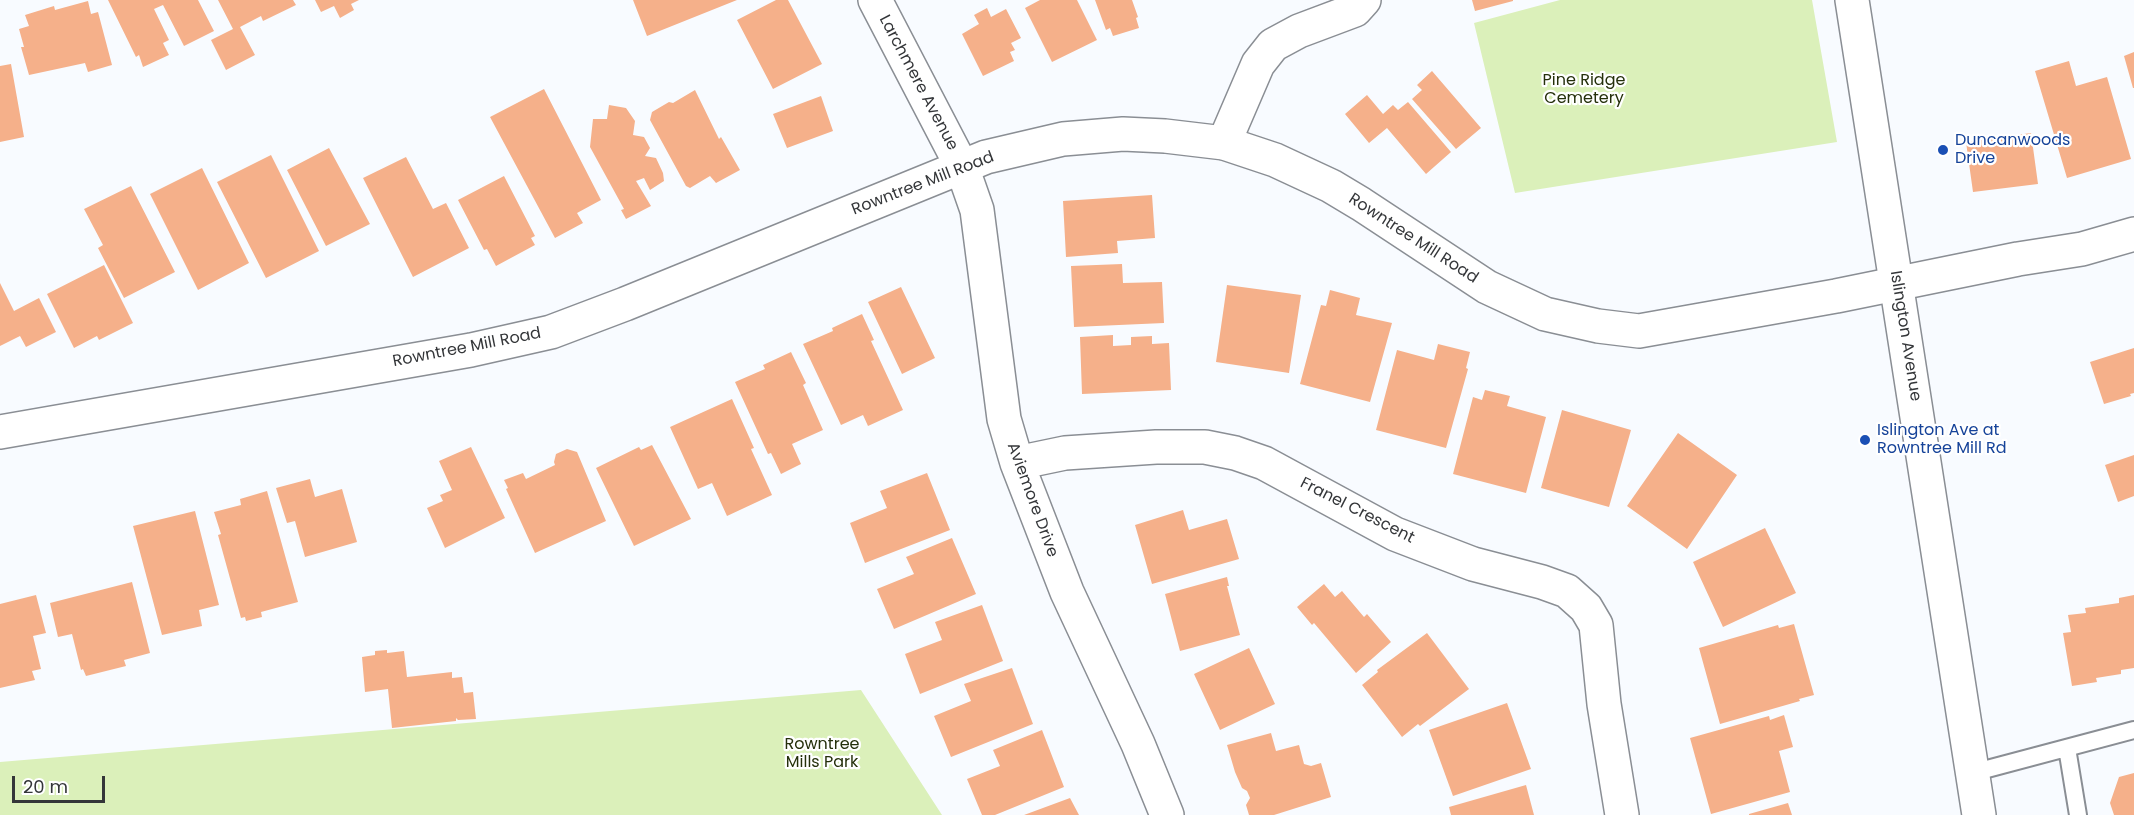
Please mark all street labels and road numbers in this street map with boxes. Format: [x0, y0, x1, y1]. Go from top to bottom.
street label: Larchmere Avenue [874, 12, 962, 154]
street label: Rowntree Mill Road [849, 148, 997, 220]
street label: Rowntree Mill Road [1345, 190, 1481, 288]
street label: Islington Avenue [1885, 269, 1925, 403]
street label: Rowntree Mill Road [391, 324, 543, 372]
street label: Aviemore Drive [1002, 440, 1062, 560]
street label: Franel Crescent [1297, 474, 1417, 548]

